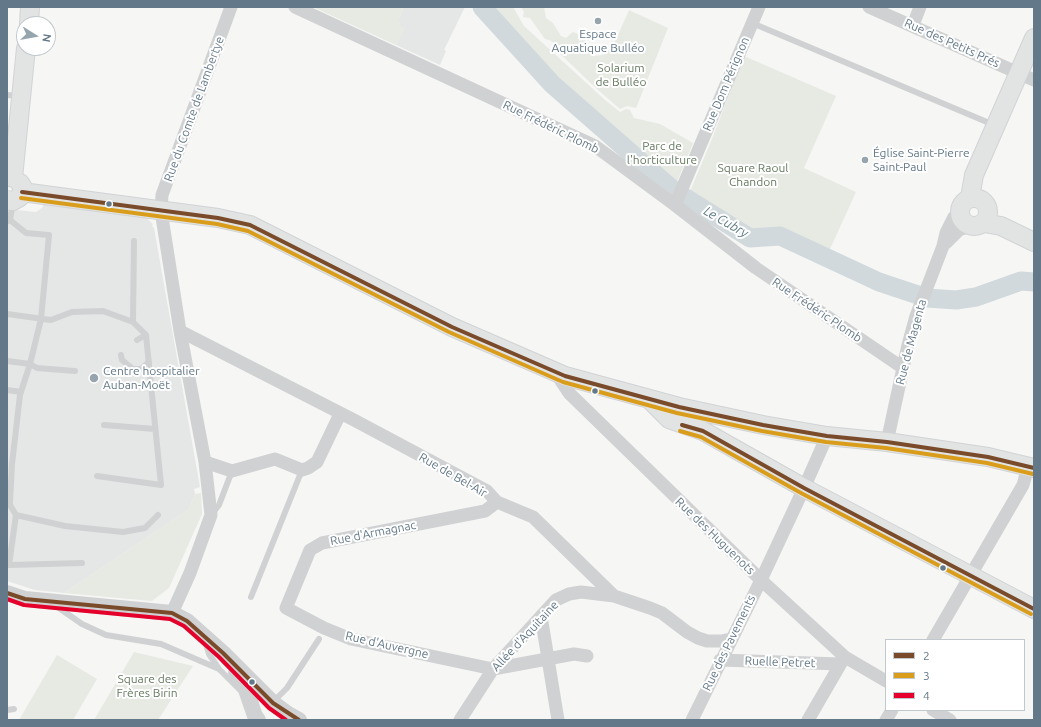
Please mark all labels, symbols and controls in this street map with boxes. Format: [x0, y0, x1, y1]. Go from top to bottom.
north arrow [16, 16, 56, 56]
marker: Espace Aquatique Bulléo [593, 16, 603, 26]
street label: Rue des Petits Prés [902, 16, 1002, 70]
place label: Espace Aquatique Bulléo [551, 27, 645, 55]
text: N [40, 33, 53, 43]
street label: Rue du Comte de Lambertye [161, 34, 227, 184]
street label: Rue Dom Pérignon [700, 35, 752, 133]
park label: Solarium de Bulléo [596, 61, 646, 89]
street label: Rue Frédéric Plomb [501, 97, 601, 157]
park label: Parc de l'horticulture [627, 139, 697, 167]
place label: Église Saint-Pierre Saint-Paul [873, 146, 970, 174]
marker: Église Saint-Pierre Saint-Paul [860, 155, 870, 165]
park label: Square Raoul Chandon [718, 161, 788, 189]
unlabelled marker [104, 199, 114, 209]
water label: Le Cubry [701, 203, 751, 241]
street label: Rue Frédéric Plomb [769, 275, 865, 345]
street label: Rue de Magenta [893, 298, 929, 386]
place label: Centre hospitalier Auban-Moët [103, 364, 200, 392]
marker: Centre hospitalier Auban-Moët [88, 372, 100, 384]
unlabelled marker [590, 386, 600, 396]
street label: Rue de Bel-Air [416, 450, 490, 500]
street label: Rue des Huguenots [672, 494, 758, 578]
street label: Rue d'Armagnac [329, 518, 417, 548]
unlabelled marker [938, 563, 948, 573]
street label: Rue des Pavements [700, 593, 758, 693]
street label: Allée d'Aquitaine [489, 598, 561, 674]
street label: Rue d'Auvergne [344, 628, 430, 662]
legend [885, 639, 1025, 711]
text: 2 [923, 649, 930, 662]
street label: Ruelle Petret [744, 654, 816, 670]
text: 3 [923, 669, 930, 682]
park label: Square des Frères Birin [116, 672, 178, 700]
unlabelled marker [247, 677, 257, 687]
text: 4 [923, 689, 930, 702]

